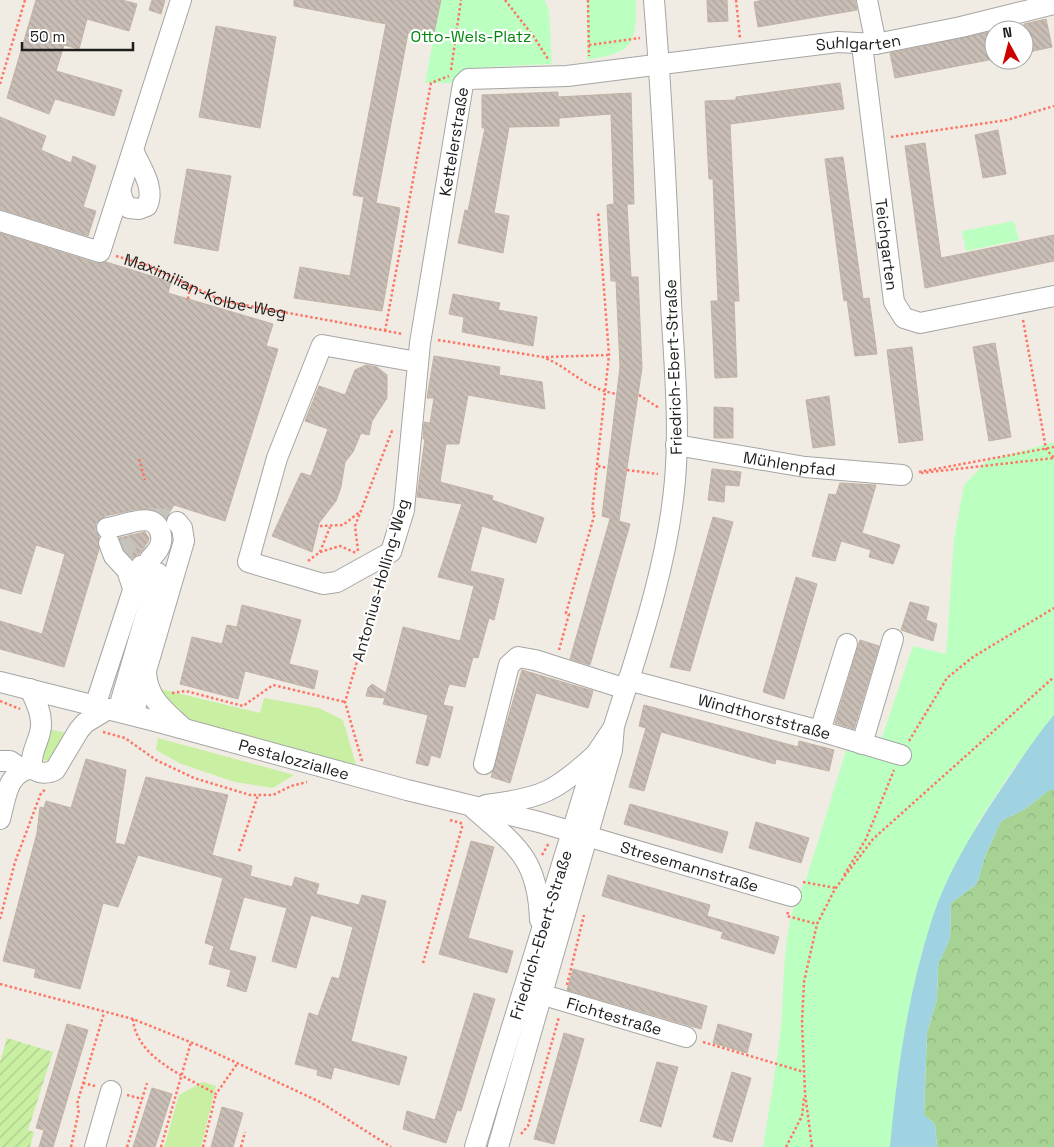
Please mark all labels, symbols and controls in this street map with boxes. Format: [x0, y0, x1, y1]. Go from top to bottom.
scale bar [22, 20, 134, 52]
north arrow [984, 20, 1034, 70]
text: N [1002, 23, 1013, 42]
park label: Otto-Wels-Platz [411, 26, 531, 47]
text: 50 m [30, 27, 65, 46]
street label: Suhlgarten [815, 29, 903, 56]
street label: Kettelerstraße [435, 86, 473, 198]
street label: Teichgarten [870, 197, 902, 292]
street label: Maximilian-Kolbe-Weg [122, 249, 288, 323]
street label: Friedrich-Ebert-Straße [660, 279, 687, 455]
street label: Mühlenpfad [742, 447, 836, 480]
street label: Antonius-Holling-Weg [347, 496, 414, 664]
street label: Windthorststraße [695, 689, 833, 745]
street label: Pestalozziallee [236, 734, 352, 785]
street label: Stresemannstraße [618, 837, 761, 897]
street label: Friedrich-Ebert-Straße [505, 848, 577, 1022]
street label: Fichtestraße [564, 992, 664, 1040]

